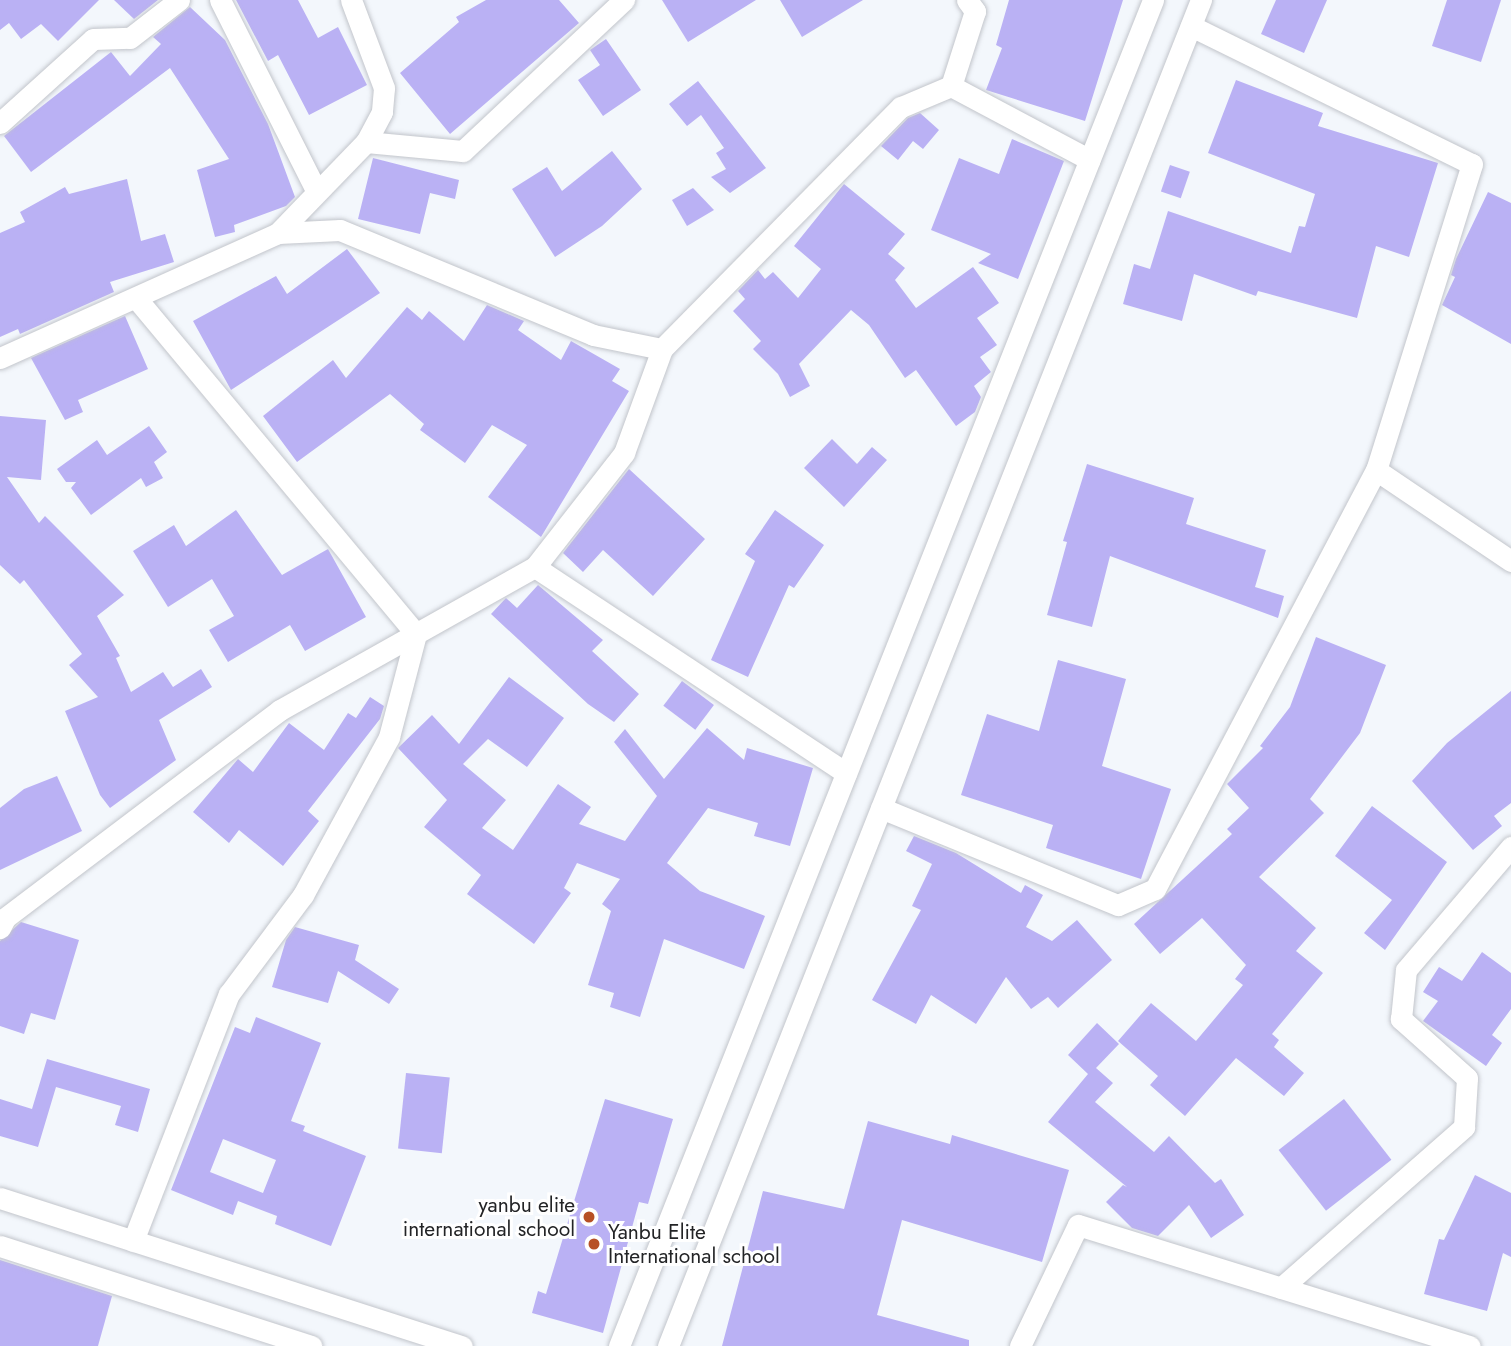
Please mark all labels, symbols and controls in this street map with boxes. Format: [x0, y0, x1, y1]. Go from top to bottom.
place label: yanbu elite international school [403, 1192, 575, 1242]
marker: yanbu elite international school [581, 1209, 597, 1225]
place label: Yanbu Elite International school [608, 1219, 780, 1269]
marker: Yanbu Elite International school [586, 1236, 602, 1252]

